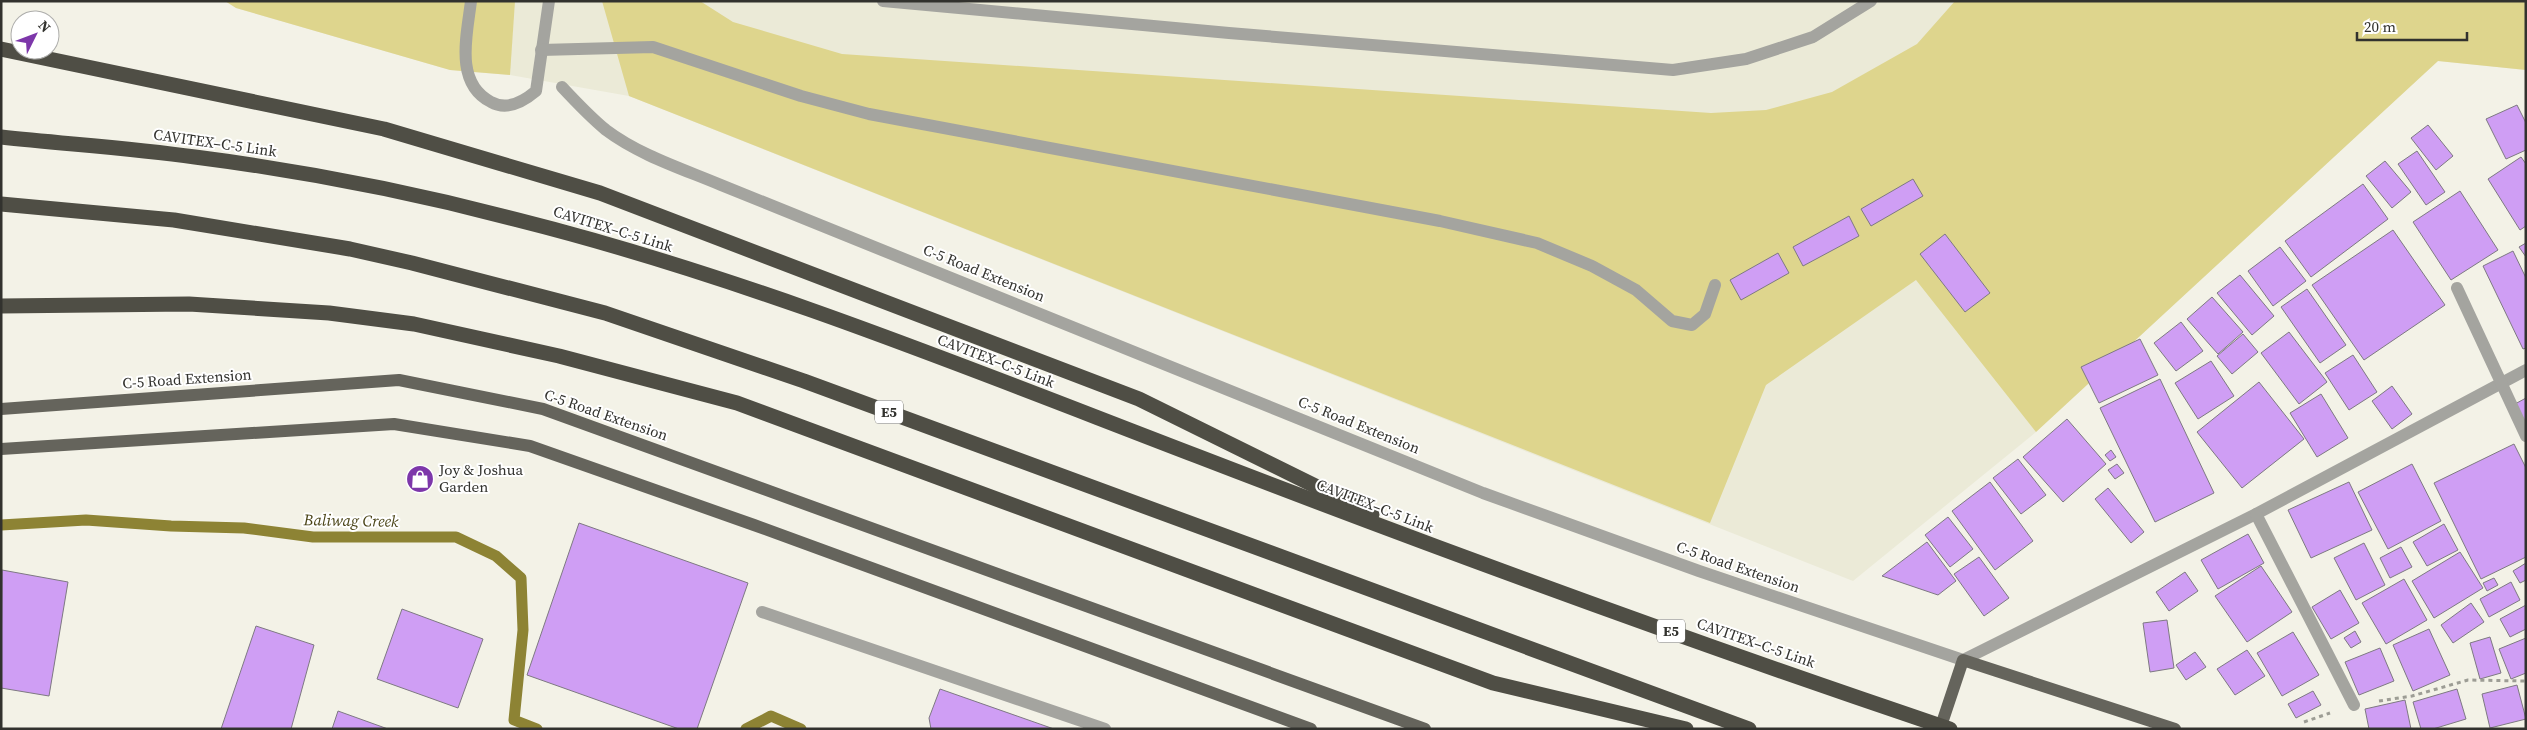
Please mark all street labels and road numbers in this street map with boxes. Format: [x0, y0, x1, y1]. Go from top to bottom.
street label: CAVITEX–C-5 Link [152, 123, 279, 162]
street label: CAVITEX–C-5 Link [551, 200, 676, 257]
street label: C-5 Road Extension [920, 239, 1048, 307]
street label: CAVITEX–C-5 Link [934, 328, 1059, 393]
street label: C-5 Road Extension [122, 364, 252, 393]
street label: C-5 Road Extension [542, 384, 671, 446]
street label: C-5 Road Extension [1295, 391, 1423, 459]
road number: E5 [875, 401, 903, 424]
street label: CAVITEX–C-5 Link [1313, 473, 1438, 538]
street label: C-5 Road Extension [1674, 536, 1803, 598]
street label: CAVITEX–C-5 Link [1694, 612, 1819, 673]
road number: E5 [1657, 620, 1685, 642]

